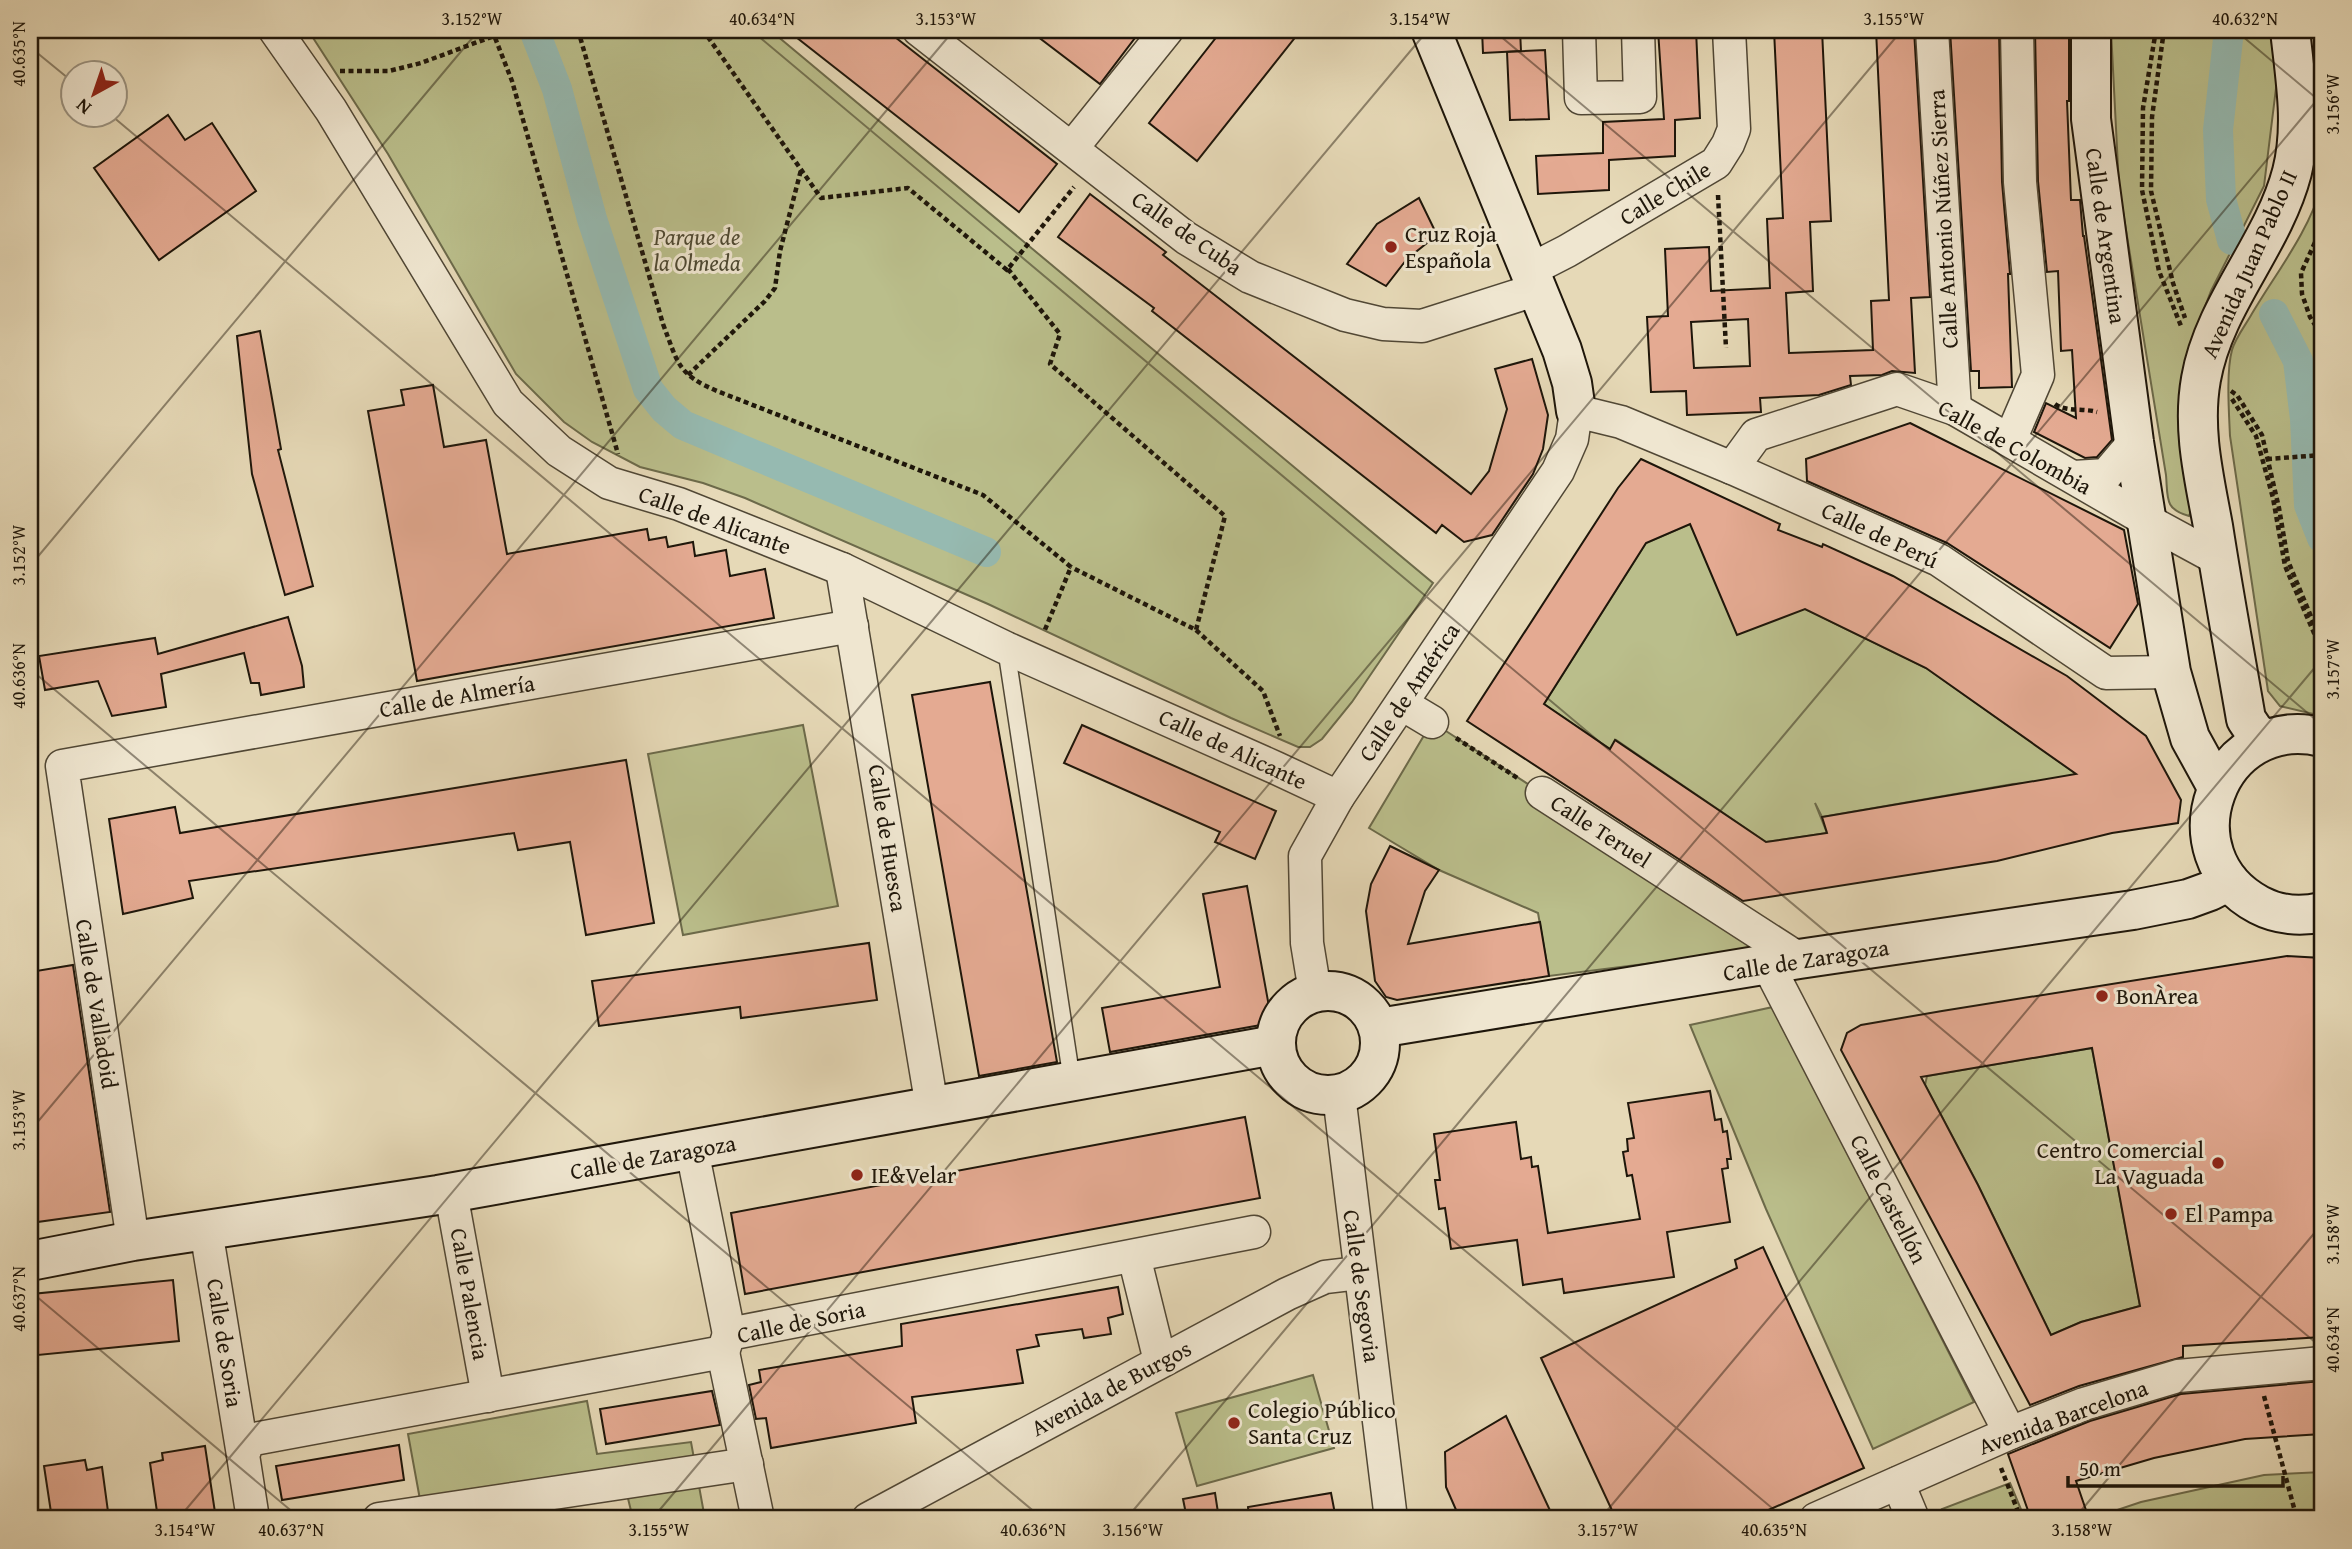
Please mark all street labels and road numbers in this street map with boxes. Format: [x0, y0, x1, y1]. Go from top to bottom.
street label: Calle Antonio Núñez Sierra [1919, 88, 1966, 349]
street label: Calle de Argentina [2078, 146, 2135, 326]
street label: Calle Chile [1613, 152, 1717, 233]
street label: Avenida Juan Pablo II [2192, 164, 2305, 363]
street label: Calle de Cuba [1125, 182, 1249, 283]
street label: Calle de Colombia [1933, 391, 2098, 502]
street label: Calle de Alicante [634, 477, 796, 562]
street label: Calle de Perú [1816, 493, 1944, 576]
street label: Calle de América [1350, 616, 1467, 768]
street label: Calle de Almería [377, 666, 537, 725]
street label: Calle de Alicante [1154, 700, 1313, 797]
street label: Calle de Huesca [861, 762, 916, 914]
street label: Calle Teruel [1544, 786, 1658, 875]
street label: Calle de Valladoid [68, 917, 127, 1092]
street label: Calle de Zaragoza [1721, 930, 1891, 989]
street label: Calle de Zaragoza [568, 1126, 738, 1187]
street label: Calle Castellón [1843, 1128, 1936, 1269]
street label: Calle de Segovia [1335, 1207, 1390, 1365]
street label: Calle Palencia [443, 1226, 498, 1362]
street label: Calle de Soria [199, 1276, 252, 1410]
street label: Calle de Soria [734, 1292, 868, 1351]
street label: Avenida de Burgos [1025, 1331, 1197, 1444]
street label: Avenida Barcelona [1973, 1371, 2152, 1462]

